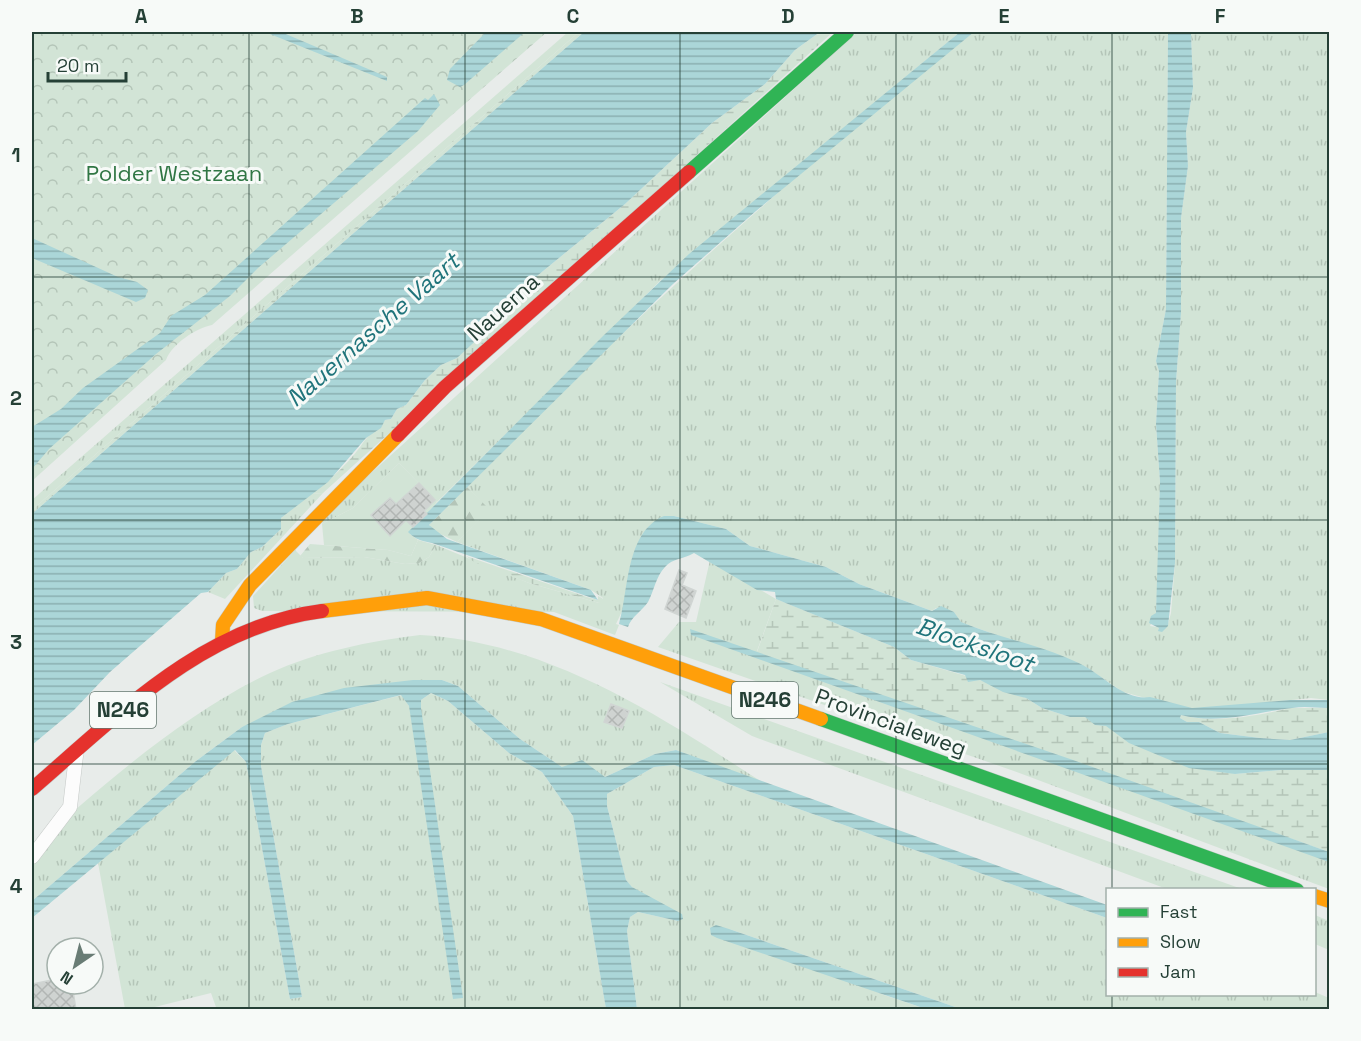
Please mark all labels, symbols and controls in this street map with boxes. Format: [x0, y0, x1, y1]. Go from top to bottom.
text: A [135, 3, 148, 29]
text: B [350, 3, 364, 29]
text: C [567, 3, 580, 29]
text: D [781, 3, 795, 29]
text: E [998, 3, 1010, 29]
text: F [1215, 3, 1226, 29]
scale bar [48, 45, 126, 83]
text: 20 m [57, 54, 100, 77]
text: 1 [11, 142, 21, 168]
park label: Polder Westzaan [86, 159, 262, 187]
water label: Nauernasche Vaart [280, 245, 467, 413]
street label: Nauerna [461, 267, 545, 347]
text: 2 [10, 385, 22, 411]
water label: Blocksloot [912, 610, 1040, 680]
text: 3 [10, 629, 22, 655]
road number: N246 [732, 682, 798, 718]
street label: Provincialeweg [812, 682, 970, 762]
road number: N246 [90, 692, 156, 728]
text: 4 [10, 873, 23, 899]
legend [1106, 888, 1316, 996]
text: Fast [1160, 900, 1197, 923]
text: Slow [1160, 930, 1201, 953]
north arrow [45, 936, 105, 996]
text: Jam [1160, 960, 1196, 983]
text: N [56, 966, 77, 990]

